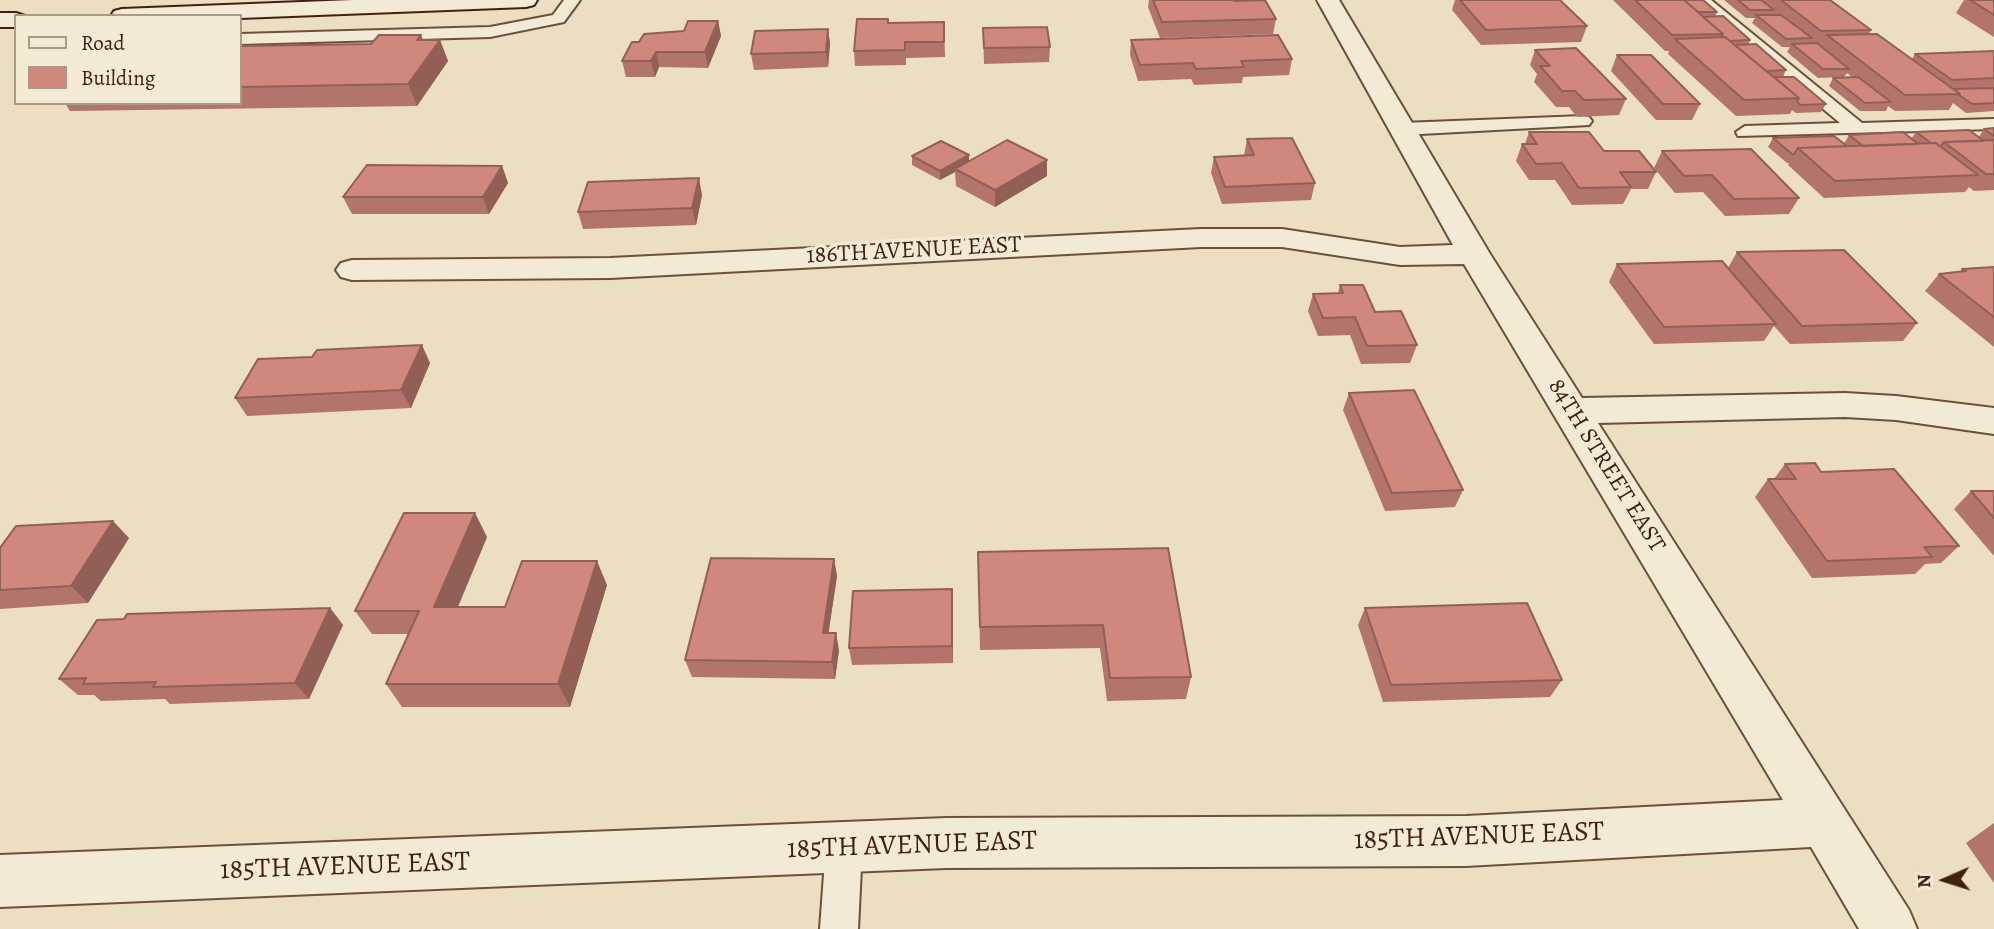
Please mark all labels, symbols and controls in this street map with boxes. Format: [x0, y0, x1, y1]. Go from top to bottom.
legend [14, 14, 242, 105]
text: Road [81, 29, 125, 57]
text: Building [81, 64, 155, 92]
street label: 186TH AVENUE EAST [806, 231, 1022, 271]
street label: 84TH STREET EAST [1541, 374, 1671, 558]
street label: 185TH AVENUE EAST [1353, 816, 1605, 858]
street label: 185TH AVENUE EAST [786, 825, 1038, 867]
north arrow [1910, 845, 1980, 915]
street label: 185TH AVENUE EAST [219, 846, 471, 888]
text: N [1911, 874, 1937, 889]

